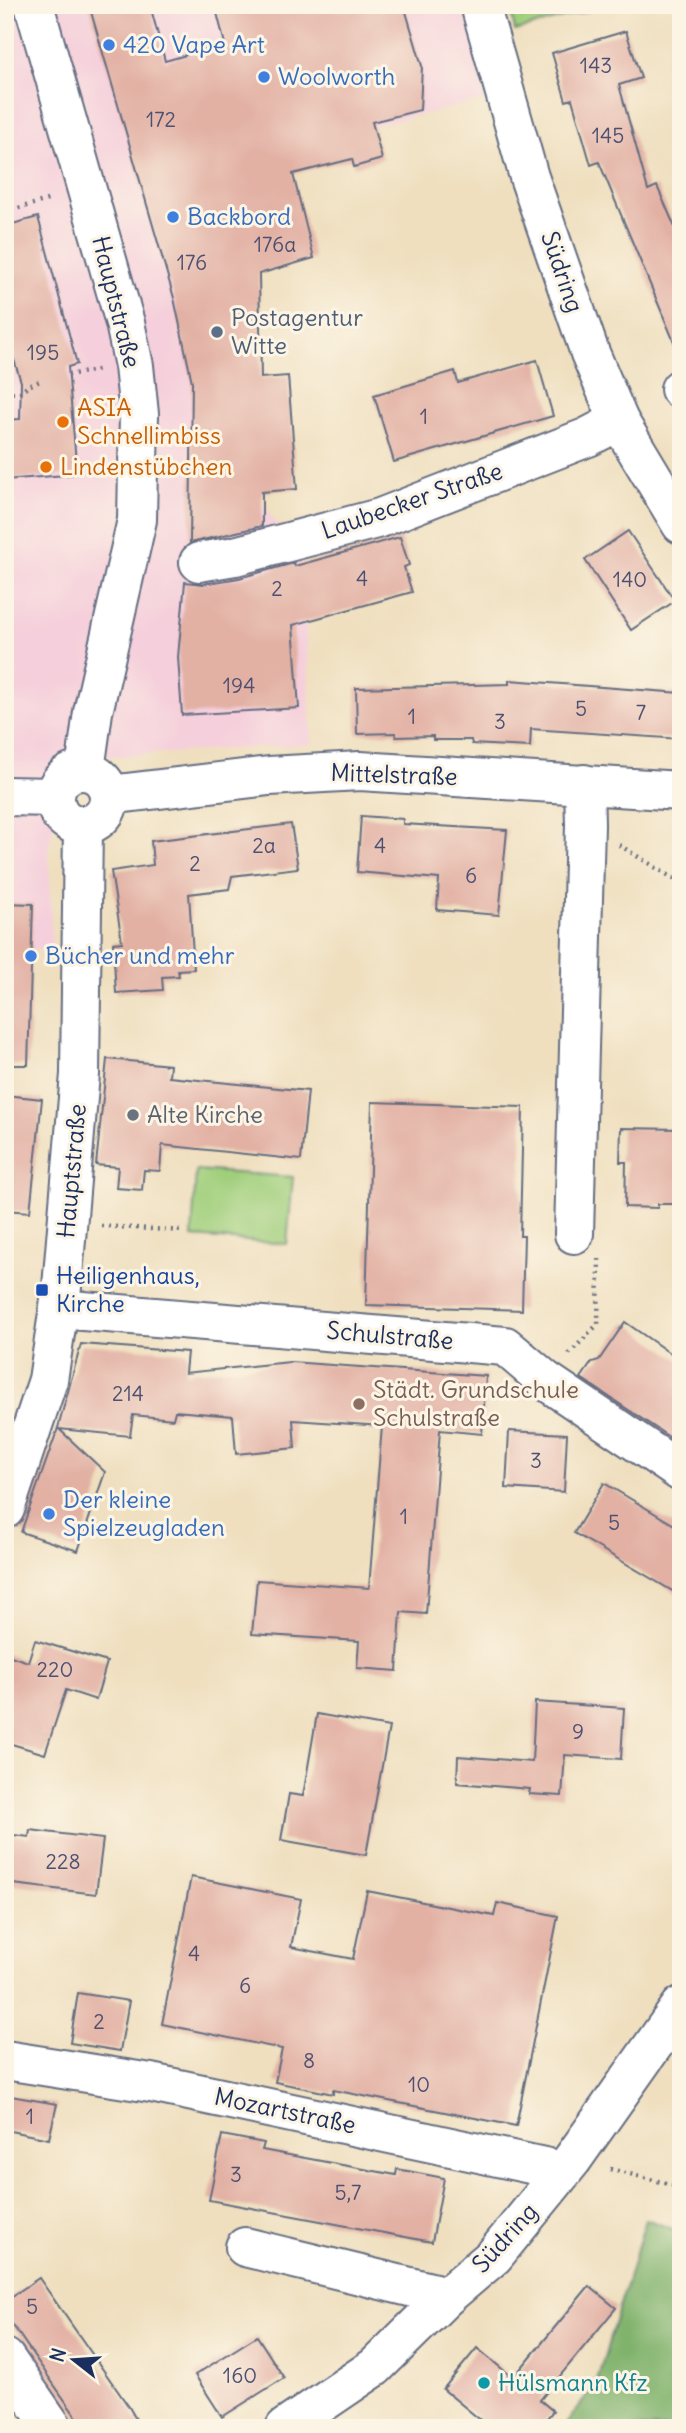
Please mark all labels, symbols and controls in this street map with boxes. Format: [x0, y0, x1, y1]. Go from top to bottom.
place label: 420 Vape Art [123, 29, 265, 59]
marker: 420 Vape Art [101, 37, 117, 53]
house number: 143 [580, 52, 612, 79]
place label: Woolworth [278, 61, 395, 91]
marker: Woolworth [256, 69, 272, 85]
house number: 172 [146, 106, 176, 133]
house number: 145 [592, 122, 624, 149]
place label: Backbord [187, 201, 291, 231]
marker: Backbord [165, 209, 181, 225]
street label: Südring [535, 227, 591, 316]
house number: 176a [254, 231, 296, 258]
street label: Hauptstraße [86, 233, 148, 371]
house number: 176 [177, 249, 207, 276]
place label: Postagentur Witte [231, 302, 363, 360]
marker: Postagentur Witte [209, 324, 225, 340]
house number: 195 [27, 339, 59, 366]
place label: ASIA Schnellimbiss [77, 392, 221, 450]
house number: 1 [420, 403, 428, 430]
marker: ASIA Schnellimbiss [55, 414, 71, 430]
place label: Lindenstübchen [60, 451, 232, 481]
street label: Laubecker Straße [317, 455, 506, 545]
marker: Lindenstübchen [38, 459, 54, 475]
house number: 4 [356, 565, 368, 592]
house number: 140 [613, 566, 647, 593]
house number: 2 [271, 575, 283, 602]
house number: 194 [223, 672, 255, 699]
house number: 5 [575, 695, 587, 722]
house number: 7 [636, 699, 646, 726]
house number: 1 [408, 703, 416, 730]
house number: 3 [494, 708, 506, 735]
street label: Mittelstraße [330, 757, 458, 791]
house number: 2a [252, 832, 276, 859]
house number: 4 [374, 832, 386, 859]
house number: 2 [189, 850, 201, 877]
house number: 6 [465, 862, 477, 889]
place label: Bücher und mehr [45, 940, 235, 970]
marker: Bücher und mehr [23, 948, 39, 964]
place label: Alte Kirche [147, 1099, 263, 1129]
street label: Hauptstraße [50, 1103, 92, 1239]
marker: Alte Kirche [125, 1107, 141, 1123]
place label: Heiligenhaus, Kirche [56, 1260, 200, 1318]
marker: Heiligenhaus, Kirche [34, 1282, 50, 1298]
street label: Schulstraße [326, 1315, 455, 1355]
place label: Städt. Grundschule Schulstraße [373, 1374, 579, 1432]
house number: 214 [112, 1380, 144, 1407]
marker: Städt. Grundschule Schulstraße [351, 1396, 367, 1412]
house number: 3 [530, 1447, 542, 1474]
place label: Der kleine Spielzeugladen [63, 1484, 225, 1542]
house number: 1 [400, 1503, 408, 1530]
marker: Der kleine Spielzeugladen [41, 1506, 57, 1522]
house number: 5 [608, 1509, 620, 1536]
house number: 220 [37, 1656, 73, 1683]
house number: 9 [572, 1718, 584, 1745]
house number: 228 [45, 1848, 81, 1875]
house number: 4 [188, 1940, 200, 1967]
house number: 6 [239, 1972, 251, 1999]
house number: 2 [93, 2008, 105, 2035]
house number: 8 [303, 2047, 315, 2074]
house number: 10 [408, 2071, 430, 2098]
street label: Mozartstraße [212, 2080, 359, 2140]
house number: 1 [26, 2103, 34, 2130]
house number: 3 [230, 2161, 242, 2188]
house number: 5,7 [335, 2179, 361, 2206]
street label: Südring [465, 2196, 543, 2279]
house number: 5 [26, 2293, 38, 2320]
north arrow [38, 2324, 108, 2394]
text: N [44, 2345, 71, 2365]
house number: 160 [223, 2362, 257, 2389]
place label: Hülsmann Kfz [498, 2367, 648, 2397]
marker: Hülsmann Kfz [476, 2375, 492, 2391]

